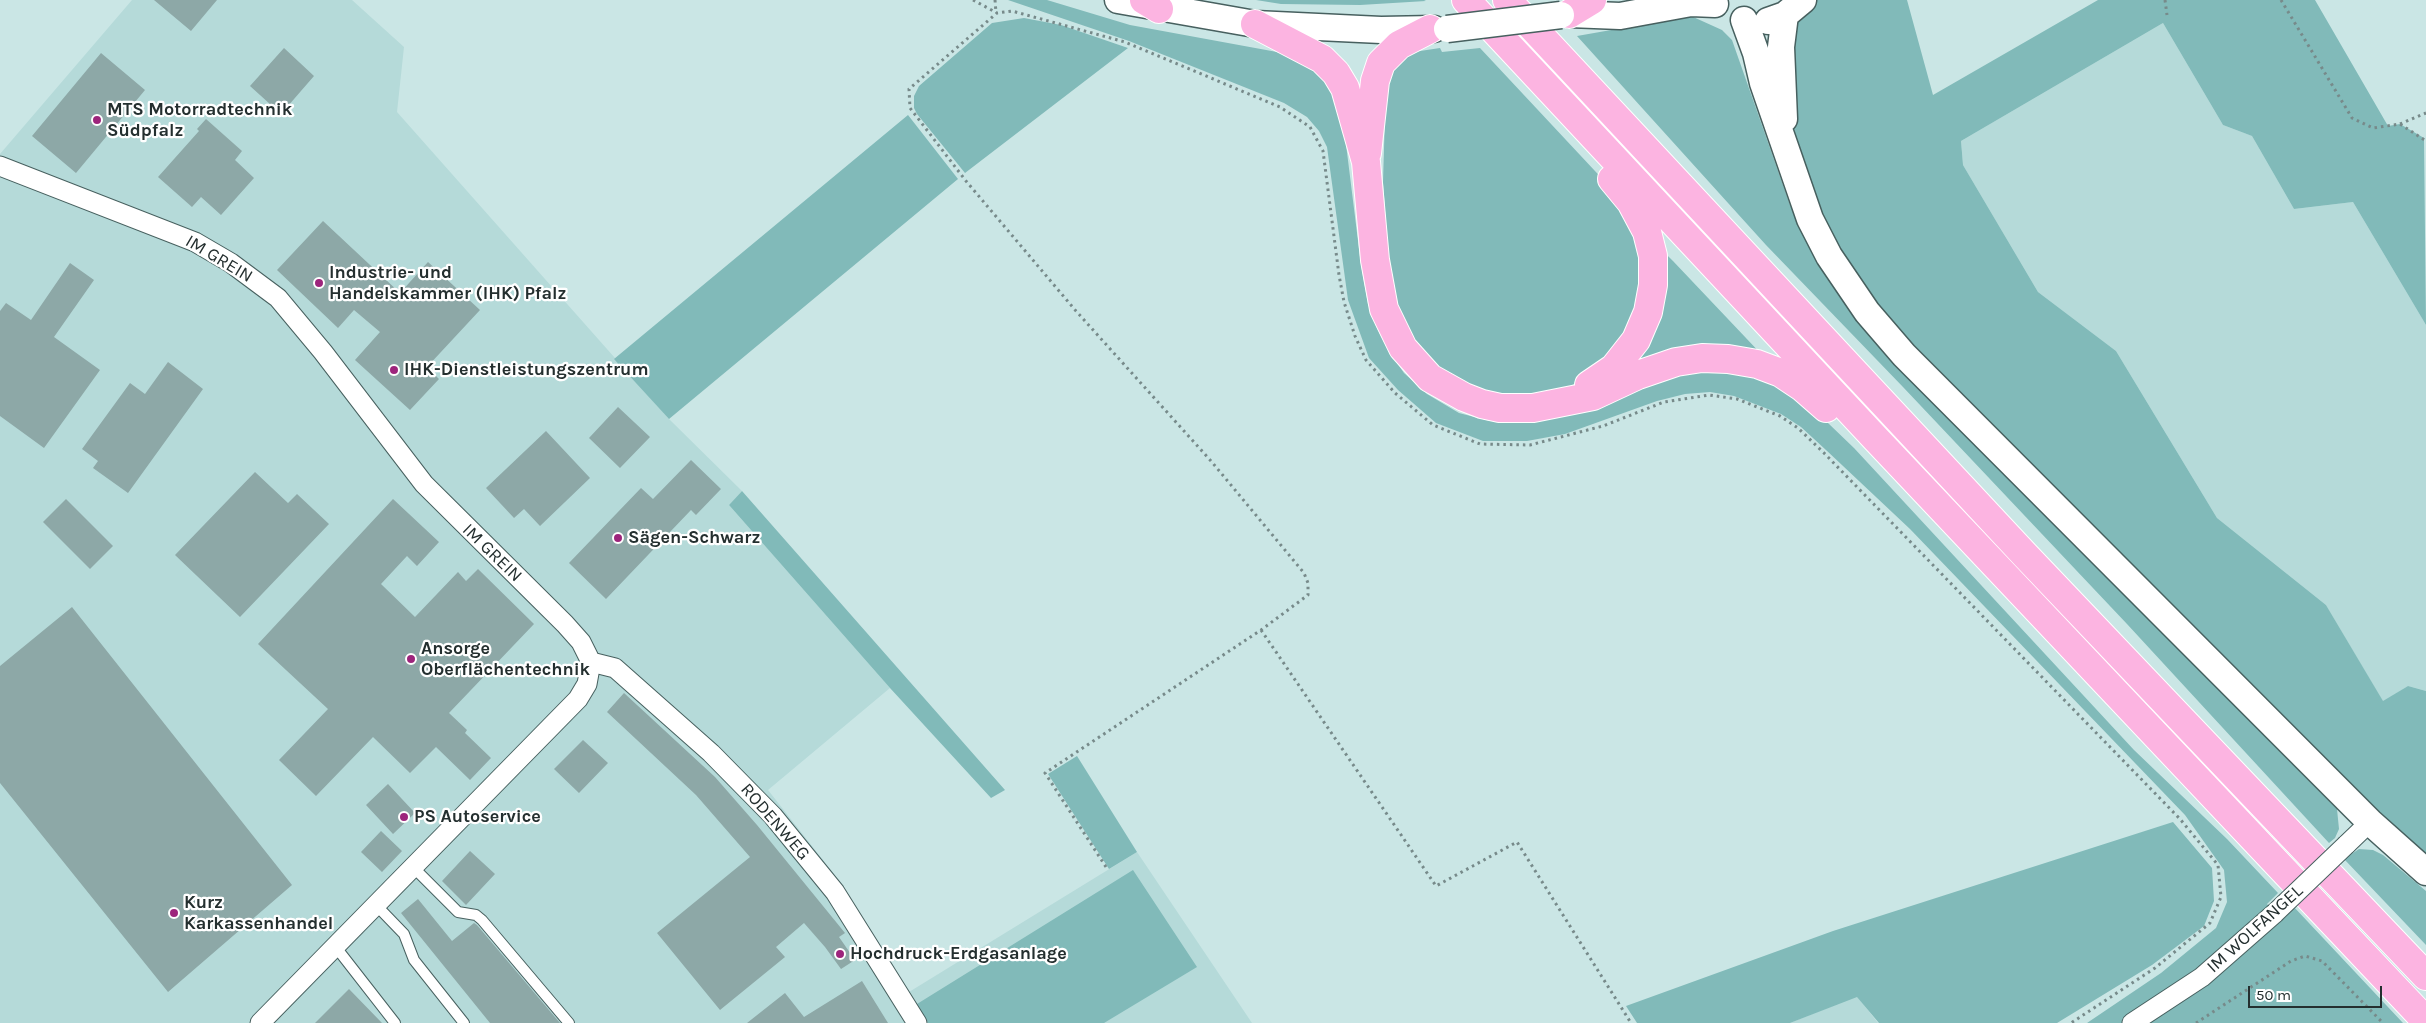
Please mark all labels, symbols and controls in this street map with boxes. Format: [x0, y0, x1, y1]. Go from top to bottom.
place label: MTS Motorradtechnik Südpfalz [107, 99, 292, 142]
marker: MTS Motorradtechnik Südpfalz [91, 114, 103, 126]
street label: IM GREIN [181, 231, 257, 287]
place label: Industrie- und Handelskammer (IHK) Pfalz [329, 262, 566, 304]
marker: Industrie- und Handelskammer (IHK) Pfalz [313, 277, 325, 289]
place label: IHK-Dienstleistungszentrum [404, 359, 648, 381]
marker: IHK-Dienstleistungszentrum [388, 364, 400, 376]
street label: IM GREIN [458, 519, 526, 587]
place label: Sägen-Schwarz [628, 527, 760, 549]
marker: Sägen-Schwarz [612, 532, 624, 544]
place label: Ansorge Oberflächentechnik [421, 638, 590, 681]
marker: Ansorge Oberflächentechnik [405, 653, 417, 665]
street label: RODENWEG [736, 779, 814, 865]
place label: PS Autoservice [414, 806, 541, 828]
marker: PS Autoservice [398, 811, 410, 823]
street label: IM WOLFANGEL [2202, 880, 2308, 978]
place label: Kurz Karkassenhandel [184, 892, 333, 934]
marker: Kurz Karkassenhandel [168, 907, 180, 919]
place label: Hochdruck-Erdgasanlage [850, 943, 1067, 965]
marker: Hochdruck-Erdgasanlage [834, 948, 846, 960]
scale bar [2251, 976, 2385, 1008]
text: 50 m [2256, 986, 2291, 1004]

